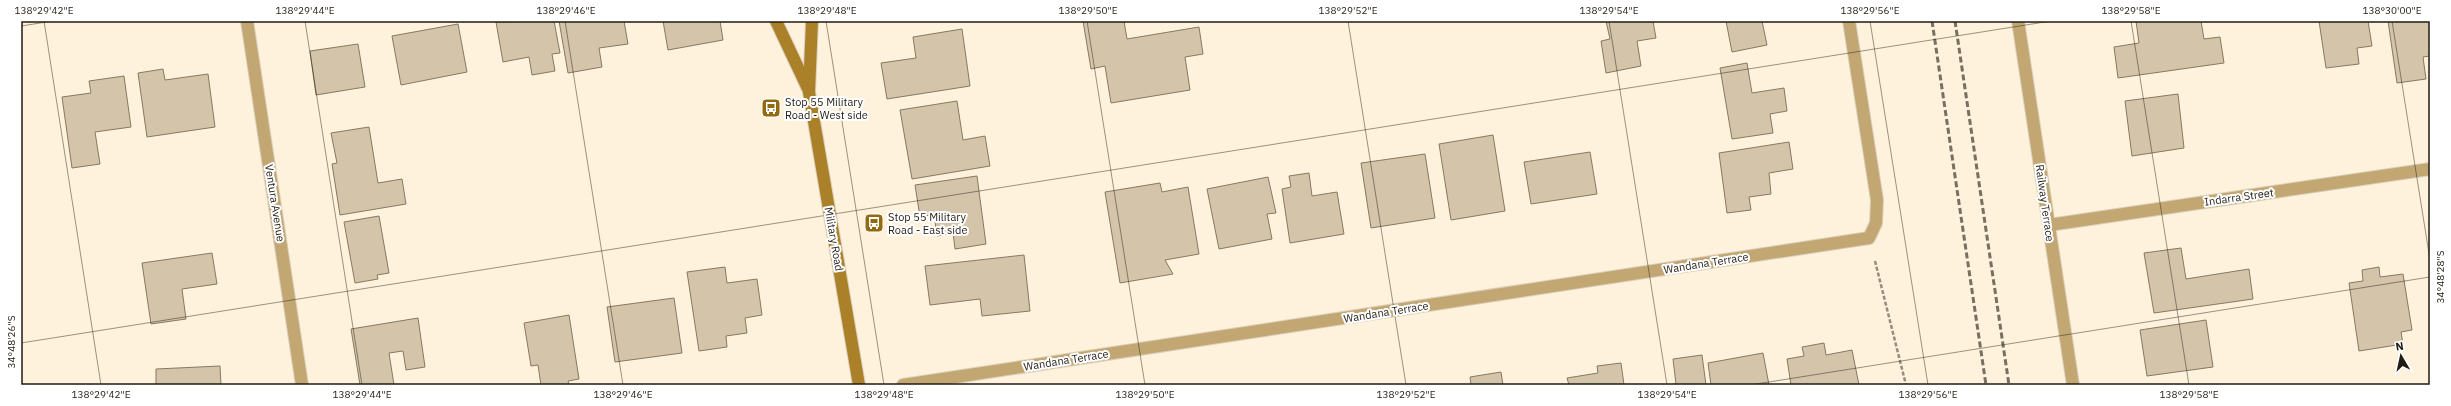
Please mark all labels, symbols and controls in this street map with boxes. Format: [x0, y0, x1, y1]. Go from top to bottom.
text: 138°29'42"E [14, 4, 74, 17]
text: 138°29'44"E [275, 4, 335, 17]
text: 138°29'46"E [536, 4, 596, 17]
text: 138°29'48"E [797, 4, 857, 17]
text: 138°29'50"E [1058, 4, 1118, 17]
text: 138°29'52"E [1318, 4, 1378, 17]
text: 138°29'54"E [1579, 4, 1639, 17]
text: 138°29'56"E [1840, 4, 1900, 17]
text: 138°29'58"E [2101, 4, 2161, 17]
text: 138°30'00"E [2362, 4, 2422, 17]
place label: Stop 55 Military Road - West side [785, 95, 868, 122]
bus stop icon: Stop 55 Military Road - West side [760, 97, 782, 119]
street label: Ventura Avenue [262, 163, 288, 243]
street label: Railway Terrace [2033, 164, 2057, 242]
street label: Indarra Street [2204, 185, 2275, 209]
street label: Military Road [821, 206, 847, 272]
place label: Stop 55 Military Road - East side [888, 210, 967, 237]
bus stop icon: Stop 55 Military Road - East side [863, 212, 885, 234]
street label: Wandana Terrace [1663, 249, 1749, 277]
text: 34°48'28"S [2434, 250, 2447, 304]
street label: Wandana Terrace [1343, 298, 1429, 326]
text: 34°48'26"S [5, 315, 18, 369]
north arrow [2381, 336, 2421, 376]
text: N [2394, 339, 2404, 354]
street label: Wandana Terrace [1023, 346, 1109, 374]
text: 138°29'42"E [71, 388, 131, 401]
text: 138°29'44"E [332, 388, 392, 401]
text: 138°29'46"E [593, 388, 653, 401]
text: 138°29'48"E [854, 388, 914, 401]
text: 138°29'50"E [1115, 388, 1175, 401]
text: 138°29'52"E [1376, 388, 1436, 401]
text: 138°29'54"E [1637, 388, 1697, 401]
text: 138°29'56"E [1898, 388, 1958, 401]
text: 138°29'58"E [2159, 388, 2219, 401]

